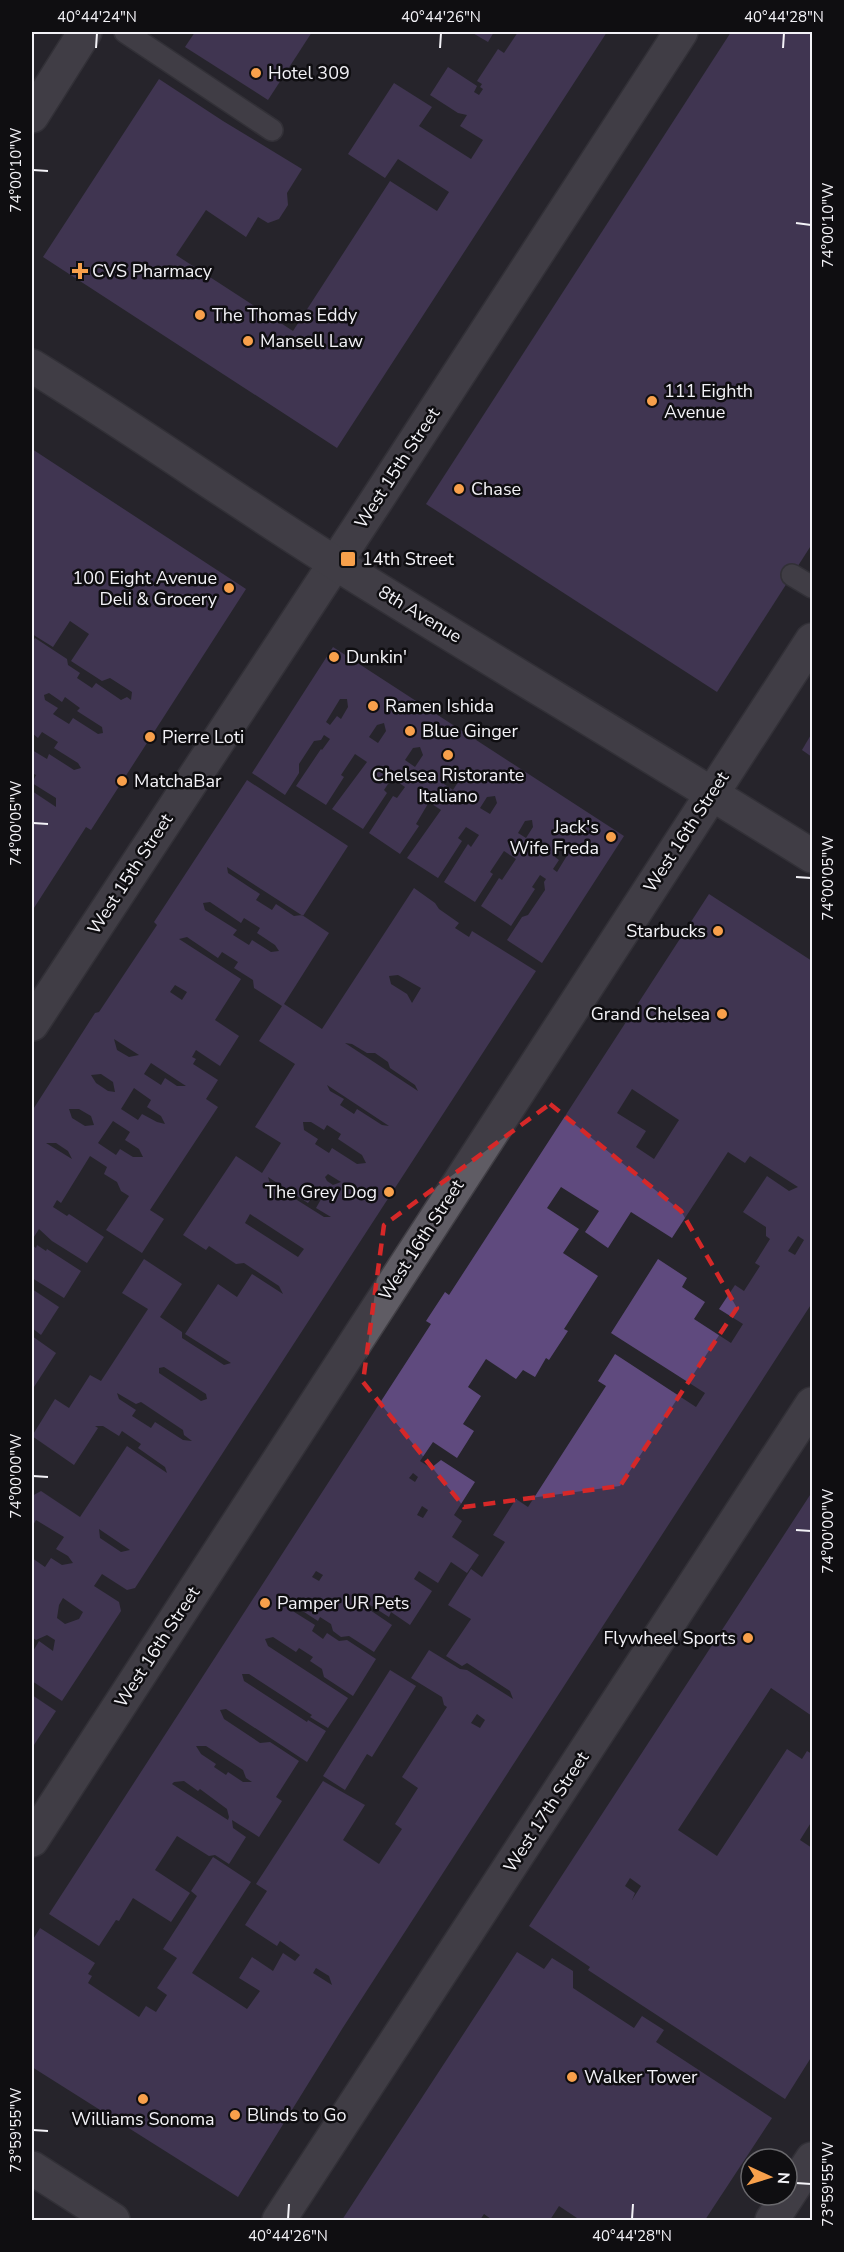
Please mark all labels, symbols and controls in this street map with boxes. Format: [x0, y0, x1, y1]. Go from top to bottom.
text: 40°44'24"N [57, 7, 137, 27]
text: 40°44'26"N [401, 7, 481, 27]
text: 40°44'28"N [744, 7, 824, 27]
place label: Hotel 309 [268, 61, 350, 85]
marker: Hotel 309 [249, 66, 263, 80]
text: 74°00'10"W [6, 127, 26, 213]
text: 74°00'10"W [818, 182, 838, 268]
place label: CVS Pharmacy [92, 259, 213, 283]
marker: CVS Pharmacy [73, 264, 87, 278]
place label: The Thomas Eddy [212, 303, 358, 327]
marker: The Thomas Eddy [193, 308, 207, 322]
place label: Mansell Law [260, 329, 363, 353]
marker: Mansell Law [241, 334, 255, 348]
place label: 111 Eighth Avenue [664, 379, 753, 424]
marker: 111 Eighth Avenue [645, 394, 659, 408]
street label: West 15th Street [349, 402, 445, 533]
place label: Chase [471, 477, 521, 501]
marker: Chase [452, 482, 466, 496]
place label: 14th Street [362, 547, 455, 571]
marker: 14th Street [339, 550, 357, 568]
place label: 100 Eight Avenue Deli & Grocery [72, 566, 218, 611]
street label: 8th Avenue [374, 580, 466, 648]
marker: 100 Eight Avenue Deli & Grocery [222, 581, 236, 595]
place label: Dunkin' [346, 645, 407, 669]
marker: Dunkin' [327, 650, 341, 664]
place label: Ramen Ishida [385, 694, 494, 718]
marker: Ramen Ishida [366, 699, 380, 713]
place label: Blue Ginger [422, 719, 518, 743]
marker: Blue Ginger [403, 724, 417, 738]
place label: Pierre Loti [162, 725, 244, 749]
marker: Pierre Loti [143, 730, 157, 744]
marker: Chelsea Ristorante Italiano [441, 748, 455, 762]
place label: Chelsea Ristorante Italiano [372, 763, 524, 808]
street label: West 16th Street [638, 766, 734, 897]
place label: MatchaBar [134, 769, 222, 793]
marker: MatchaBar [115, 774, 129, 788]
text: 74°00'05"W [6, 780, 26, 866]
street label: West 15th Street [82, 808, 178, 939]
place label: Jack's Wife Freda [509, 815, 599, 860]
marker: Jack's Wife Freda [604, 830, 618, 844]
text: 74°00'05"W [818, 835, 838, 921]
place label: Starbucks [626, 919, 706, 943]
marker: Starbucks [711, 924, 725, 938]
place label: Grand Chelsea [591, 1002, 710, 1026]
marker: Grand Chelsea [715, 1007, 729, 1021]
street label: West 16th Street [373, 1174, 469, 1305]
place label: The Grey Dog [265, 1180, 377, 1204]
marker: The Grey Dog [382, 1185, 396, 1199]
text: 74°00'00"W [6, 1433, 26, 1519]
text: 74°00'00"W [818, 1488, 838, 1574]
street label: West 16th Street [109, 1581, 205, 1712]
place label: Pamper UR Pets [277, 1591, 409, 1615]
marker: Pamper UR Pets [258, 1596, 272, 1610]
place label: Flywheel Sports [604, 1626, 736, 1650]
marker: Flywheel Sports [741, 1631, 755, 1645]
street label: West 17th Street [498, 1746, 594, 1877]
place label: Walker Tower [584, 2065, 698, 2089]
marker: Walker Tower [565, 2070, 579, 2084]
text: 73°59'55"W [6, 2087, 26, 2173]
marker: Williams Sonoma [136, 2092, 150, 2106]
place label: Blinds to Go [247, 2103, 347, 2127]
place label: Williams Sonoma [71, 2107, 215, 2131]
marker: Blinds to Go [228, 2108, 242, 2122]
text: 73°59'55"W [818, 2141, 838, 2227]
north arrow [739, 2147, 799, 2207]
text: N [772, 2171, 794, 2185]
text: 40°44'26"N [248, 2226, 328, 2246]
text: 40°44'28"N [592, 2226, 672, 2246]

